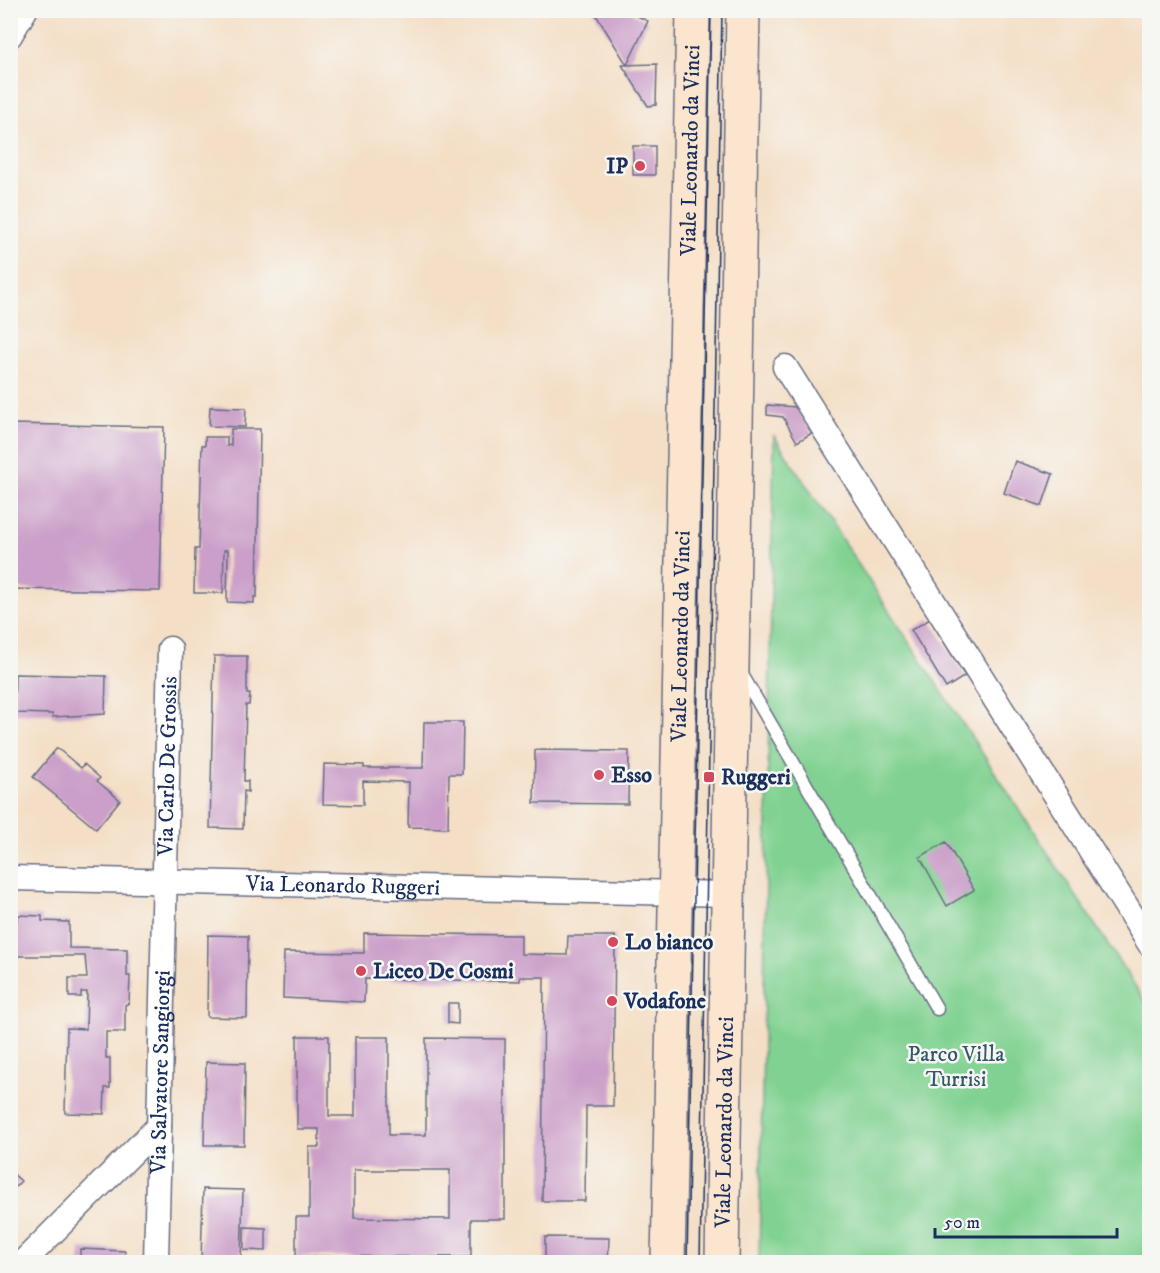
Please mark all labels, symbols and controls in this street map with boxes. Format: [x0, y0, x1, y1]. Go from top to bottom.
street label: Viale Leonardo da Vinci [675, 44, 706, 257]
place label: IP [606, 153, 628, 180]
marker: IP [633, 159, 647, 173]
street label: Viale Leonardo da Vinci [665, 530, 696, 743]
street label: Via Carlo De Grossis [152, 676, 183, 857]
place label: Esso [611, 762, 652, 789]
place label: Ruggeri [721, 764, 791, 791]
marker: Esso [592, 768, 606, 782]
marker: Ruggeri [702, 770, 716, 784]
street label: Via Leonardo Ruggeri [245, 870, 440, 901]
place label: Lo bianco [625, 929, 713, 956]
marker: Lo bianco [606, 935, 620, 949]
place label: Liceo De Cosmi [373, 958, 514, 985]
marker: Liceo De Cosmi [354, 964, 368, 978]
street label: Via Salvatore Sangiorgi [144, 970, 176, 1175]
place label: Vodafone [623, 988, 706, 1015]
marker: Vodafone [605, 994, 619, 1008]
street label: Viale Leonardo da Vinci [709, 1016, 740, 1229]
park label: Parco Villa Turrisi [907, 1041, 1005, 1093]
scale bar [935, 1201, 1116, 1239]
text: 50 m [944, 1212, 980, 1234]

